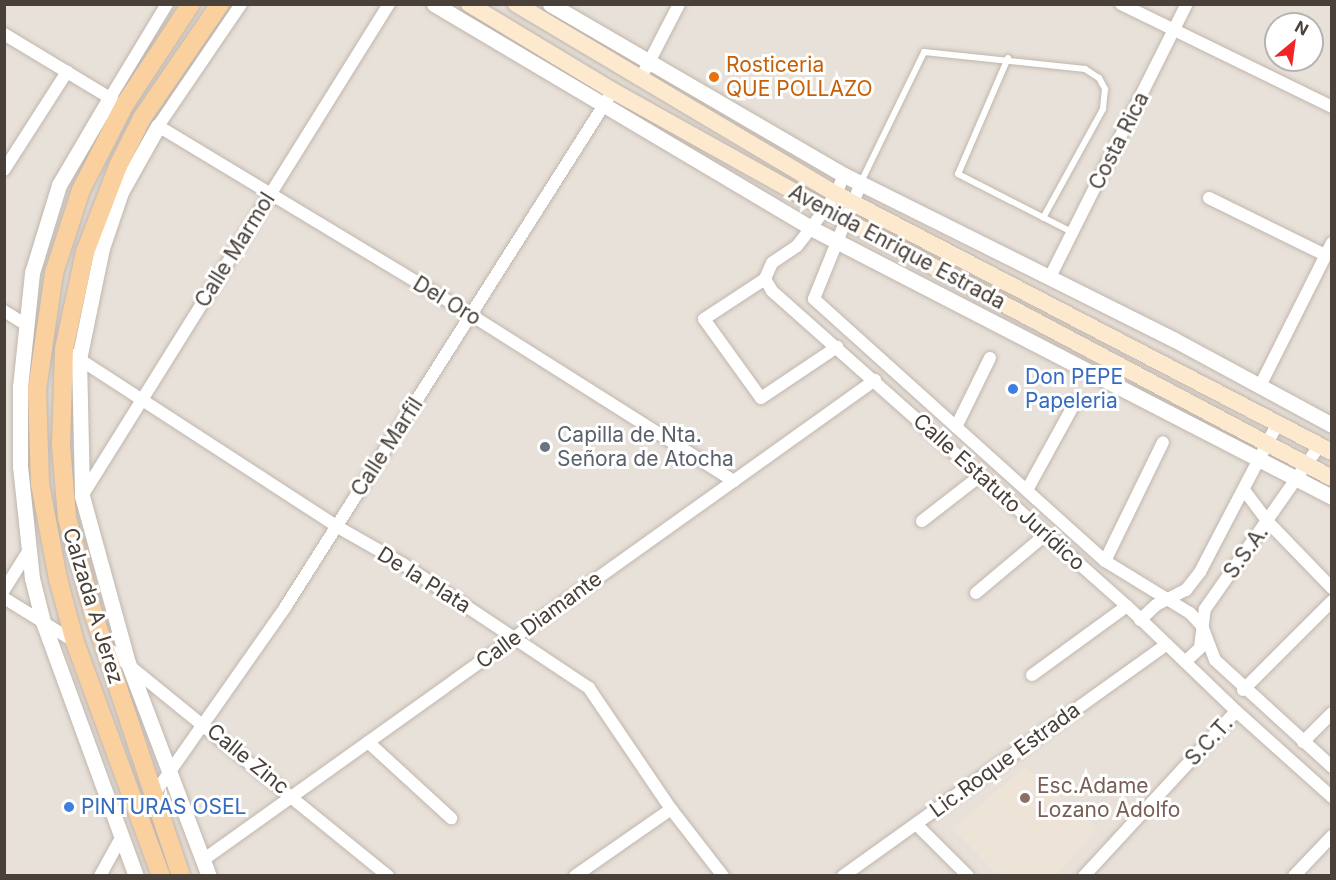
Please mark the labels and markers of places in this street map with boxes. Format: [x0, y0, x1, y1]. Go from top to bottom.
place label: Rosticeria QUE POLLAZO [726, 52, 872, 102]
marker: Rosticeria QUE POLLAZO [707, 70, 721, 84]
place label: Don PEPE Papeleria [1025, 364, 1123, 414]
marker: Don PEPE Papeleria [1006, 382, 1020, 396]
place label: Capilla de Nta. Señora de Atocha [557, 422, 734, 472]
marker: Capilla de Nta. Señora de Atocha [538, 440, 552, 454]
place label: Esc.Adame Lozano Adolfo [1037, 773, 1180, 823]
marker: Esc.Adame Lozano Adolfo [1018, 791, 1032, 805]
place label: PINTURAS OSEL [81, 794, 246, 820]
marker: PINTURAS OSEL [62, 800, 76, 814]

